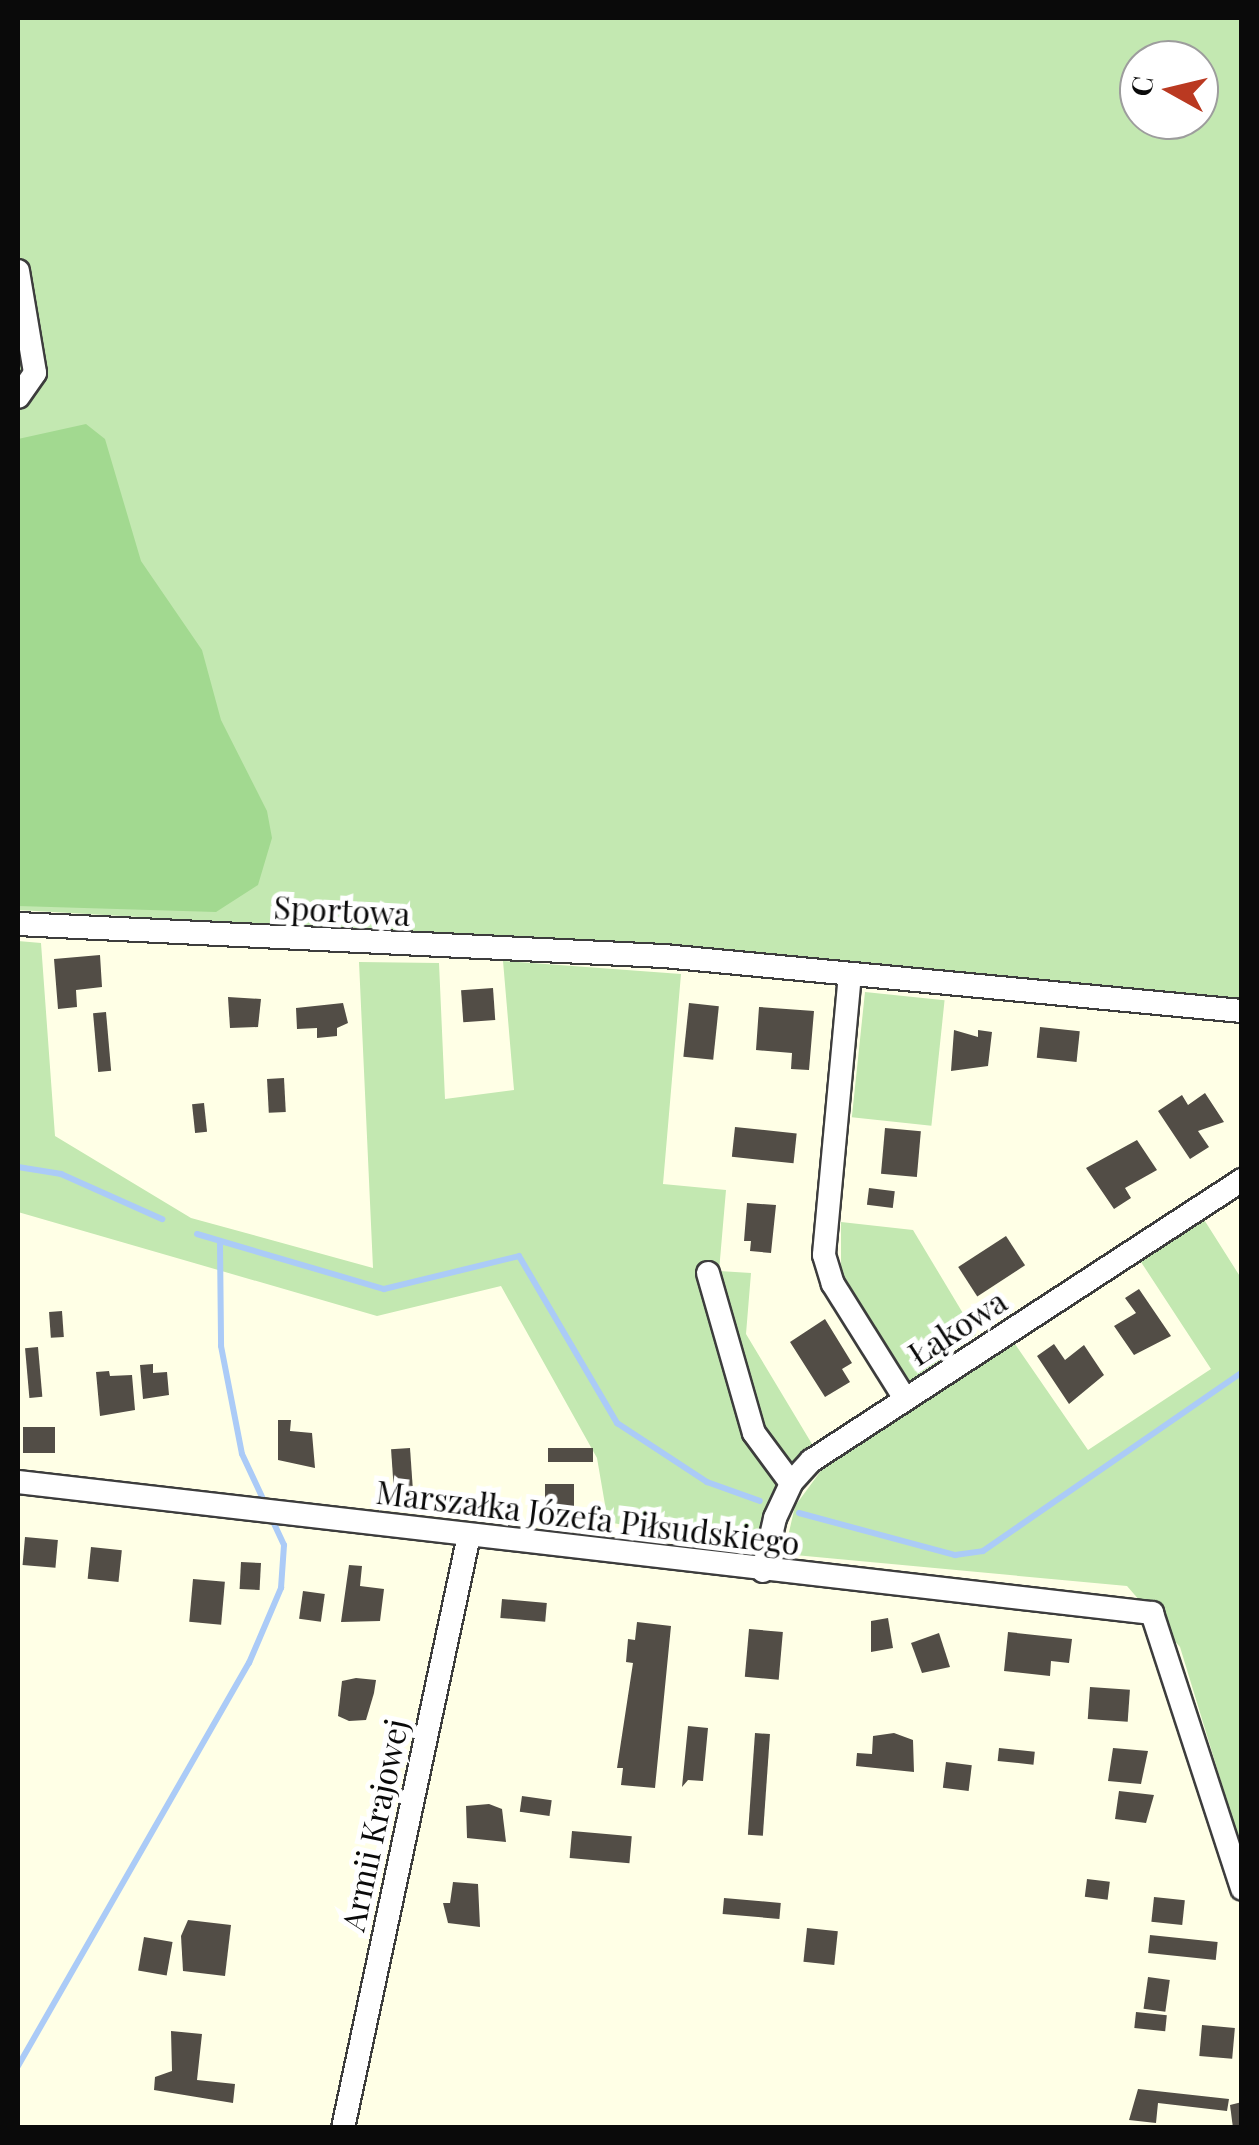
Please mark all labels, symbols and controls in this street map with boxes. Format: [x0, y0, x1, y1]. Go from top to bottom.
north arrow [1119, 40, 1219, 140]
text: С [1121, 74, 1160, 98]
street label: Sportowa [273, 887, 411, 933]
street label: Łąkowa [901, 1281, 1013, 1373]
street label: Marszałka Józefa Piłsudskiego [374, 1472, 802, 1562]
street label: Armii Krajowej [333, 1716, 415, 1934]

